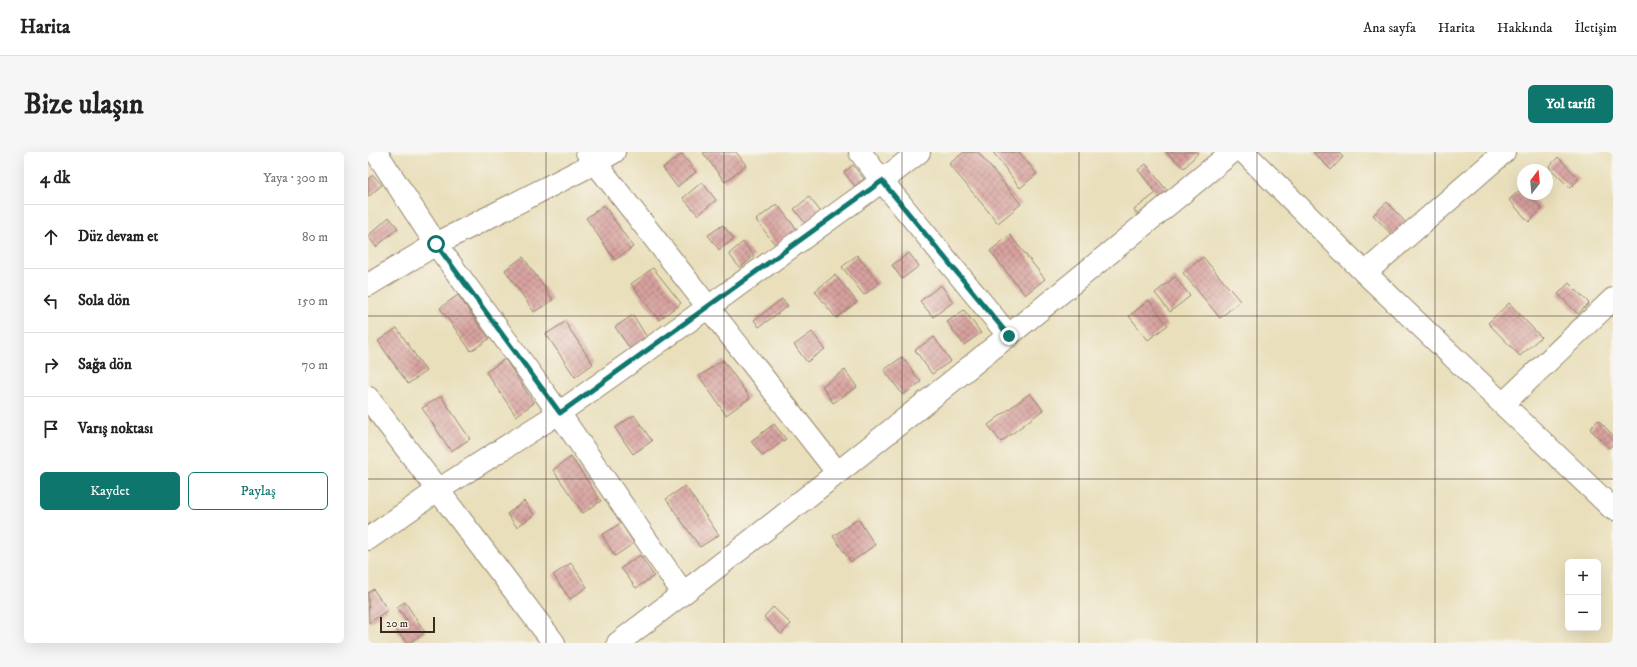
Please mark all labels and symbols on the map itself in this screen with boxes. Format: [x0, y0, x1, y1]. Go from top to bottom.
north arrow [1517, 164, 1553, 200]
route start [427, 235, 445, 253]
route end [1000, 327, 1018, 345]
scale bar [380, 615, 435, 634]

